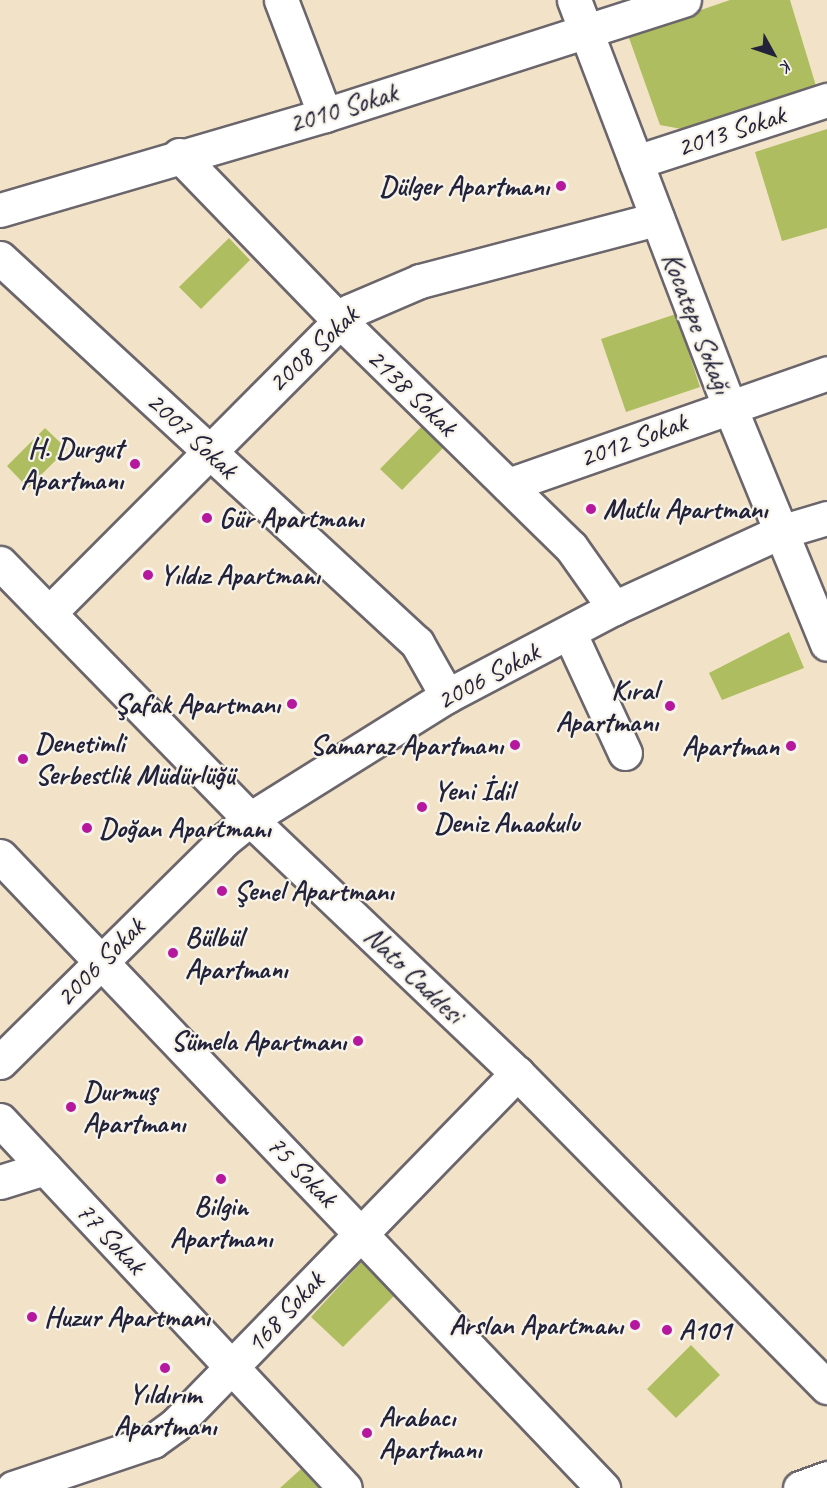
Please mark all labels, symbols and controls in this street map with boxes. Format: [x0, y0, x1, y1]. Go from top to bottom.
north arrow [743, 24, 803, 84]
text: K [777, 56, 797, 75]
street label: 2010 Sokak [285, 76, 401, 140]
street label: 2013 Sokak [673, 98, 789, 164]
place label: Dülger Apartmanı [379, 169, 549, 203]
marker: Dülger Apartmanı [554, 179, 568, 193]
street label: Kocatepe Sokağı [655, 248, 739, 398]
street label: 2008 Sokak [261, 299, 365, 399]
street label: 2138 Sokak [360, 341, 464, 443]
street label: 2007 Sokak [140, 385, 244, 485]
street label: 2012 Sokak [575, 405, 691, 475]
place label: H. Durgut Apartmanı [21, 431, 123, 497]
marker: H. Durgut Apartmanı [128, 457, 142, 471]
place label: Mutlu Apartmanı [603, 492, 767, 526]
place label: Gür Apartmanı [219, 501, 362, 535]
marker: Mutlu Apartmanı [584, 502, 598, 516]
marker: Gür Apartmanı [200, 511, 214, 525]
place label: Yıldız Apartmanı [160, 558, 319, 592]
marker: Yıldız Apartmanı [141, 568, 155, 582]
street label: 2006 Sokak [431, 635, 545, 717]
place label: Kıral Apartmanı [556, 673, 658, 739]
place label: Şafak Apartmanı [115, 687, 280, 721]
marker: Şafak Apartmanı [285, 697, 299, 711]
marker: Kıral Apartmanı [663, 699, 677, 713]
place label: Denetimli Serbestlik Müdürlüğü [35, 726, 234, 792]
place label: Samaraz Apartmanı [310, 728, 503, 762]
place label: Apartman [682, 729, 779, 763]
marker: Samaraz Apartmanı [508, 738, 522, 752]
marker: Apartman [784, 739, 798, 753]
marker: Denetimli Serbestlik Müdürlüğü [16, 752, 30, 766]
place label: Yeni İdil Deniz Anaokulu [434, 774, 580, 840]
marker: Yeni İdil Deniz Anaokulu [415, 800, 429, 814]
place label: Doğan Apartmanı [99, 811, 270, 845]
marker: Doğan Apartmanı [80, 821, 94, 835]
place label: Şenel Apartmanı [234, 874, 393, 908]
marker: Şenel Apartmanı [215, 884, 229, 898]
street label: 2006 Sokak [49, 911, 151, 1013]
street label: Nato Caddesi [357, 919, 471, 1031]
place label: Bülbül Apartmanı [185, 920, 287, 986]
marker: Bülbül Apartmanı [166, 946, 180, 960]
place label: Sümela Apartmanı [171, 1024, 346, 1058]
marker: Sümela Apartmanı [351, 1034, 365, 1048]
place label: Durmuş Apartmanı [83, 1074, 185, 1140]
marker: Durmuş Apartmanı [64, 1100, 78, 1114]
street label: 75 Sokak [260, 1128, 344, 1214]
marker: Bilgin Apartmanı [214, 1172, 228, 1186]
place label: Bilgin Apartmanı [170, 1189, 272, 1255]
street label: 77 Sokak [69, 1195, 153, 1281]
street label: 168 Sokak [239, 1264, 331, 1360]
place label: Huzur Apartmanı [44, 1300, 210, 1334]
place label: Arslan Apartmanı [450, 1308, 623, 1342]
marker: Huzur Apartmanı [25, 1310, 39, 1324]
place label: A101 [679, 1313, 731, 1347]
marker: Arslan Apartmanı [628, 1318, 642, 1332]
marker: A101 [660, 1323, 674, 1337]
marker: Yıldırım Apartmanı [158, 1361, 172, 1375]
place label: Yıldırım Apartmanı [114, 1377, 216, 1443]
place label: Arabacı Apartmanı [379, 1400, 481, 1466]
marker: Arabacı Apartmanı [360, 1426, 374, 1440]

